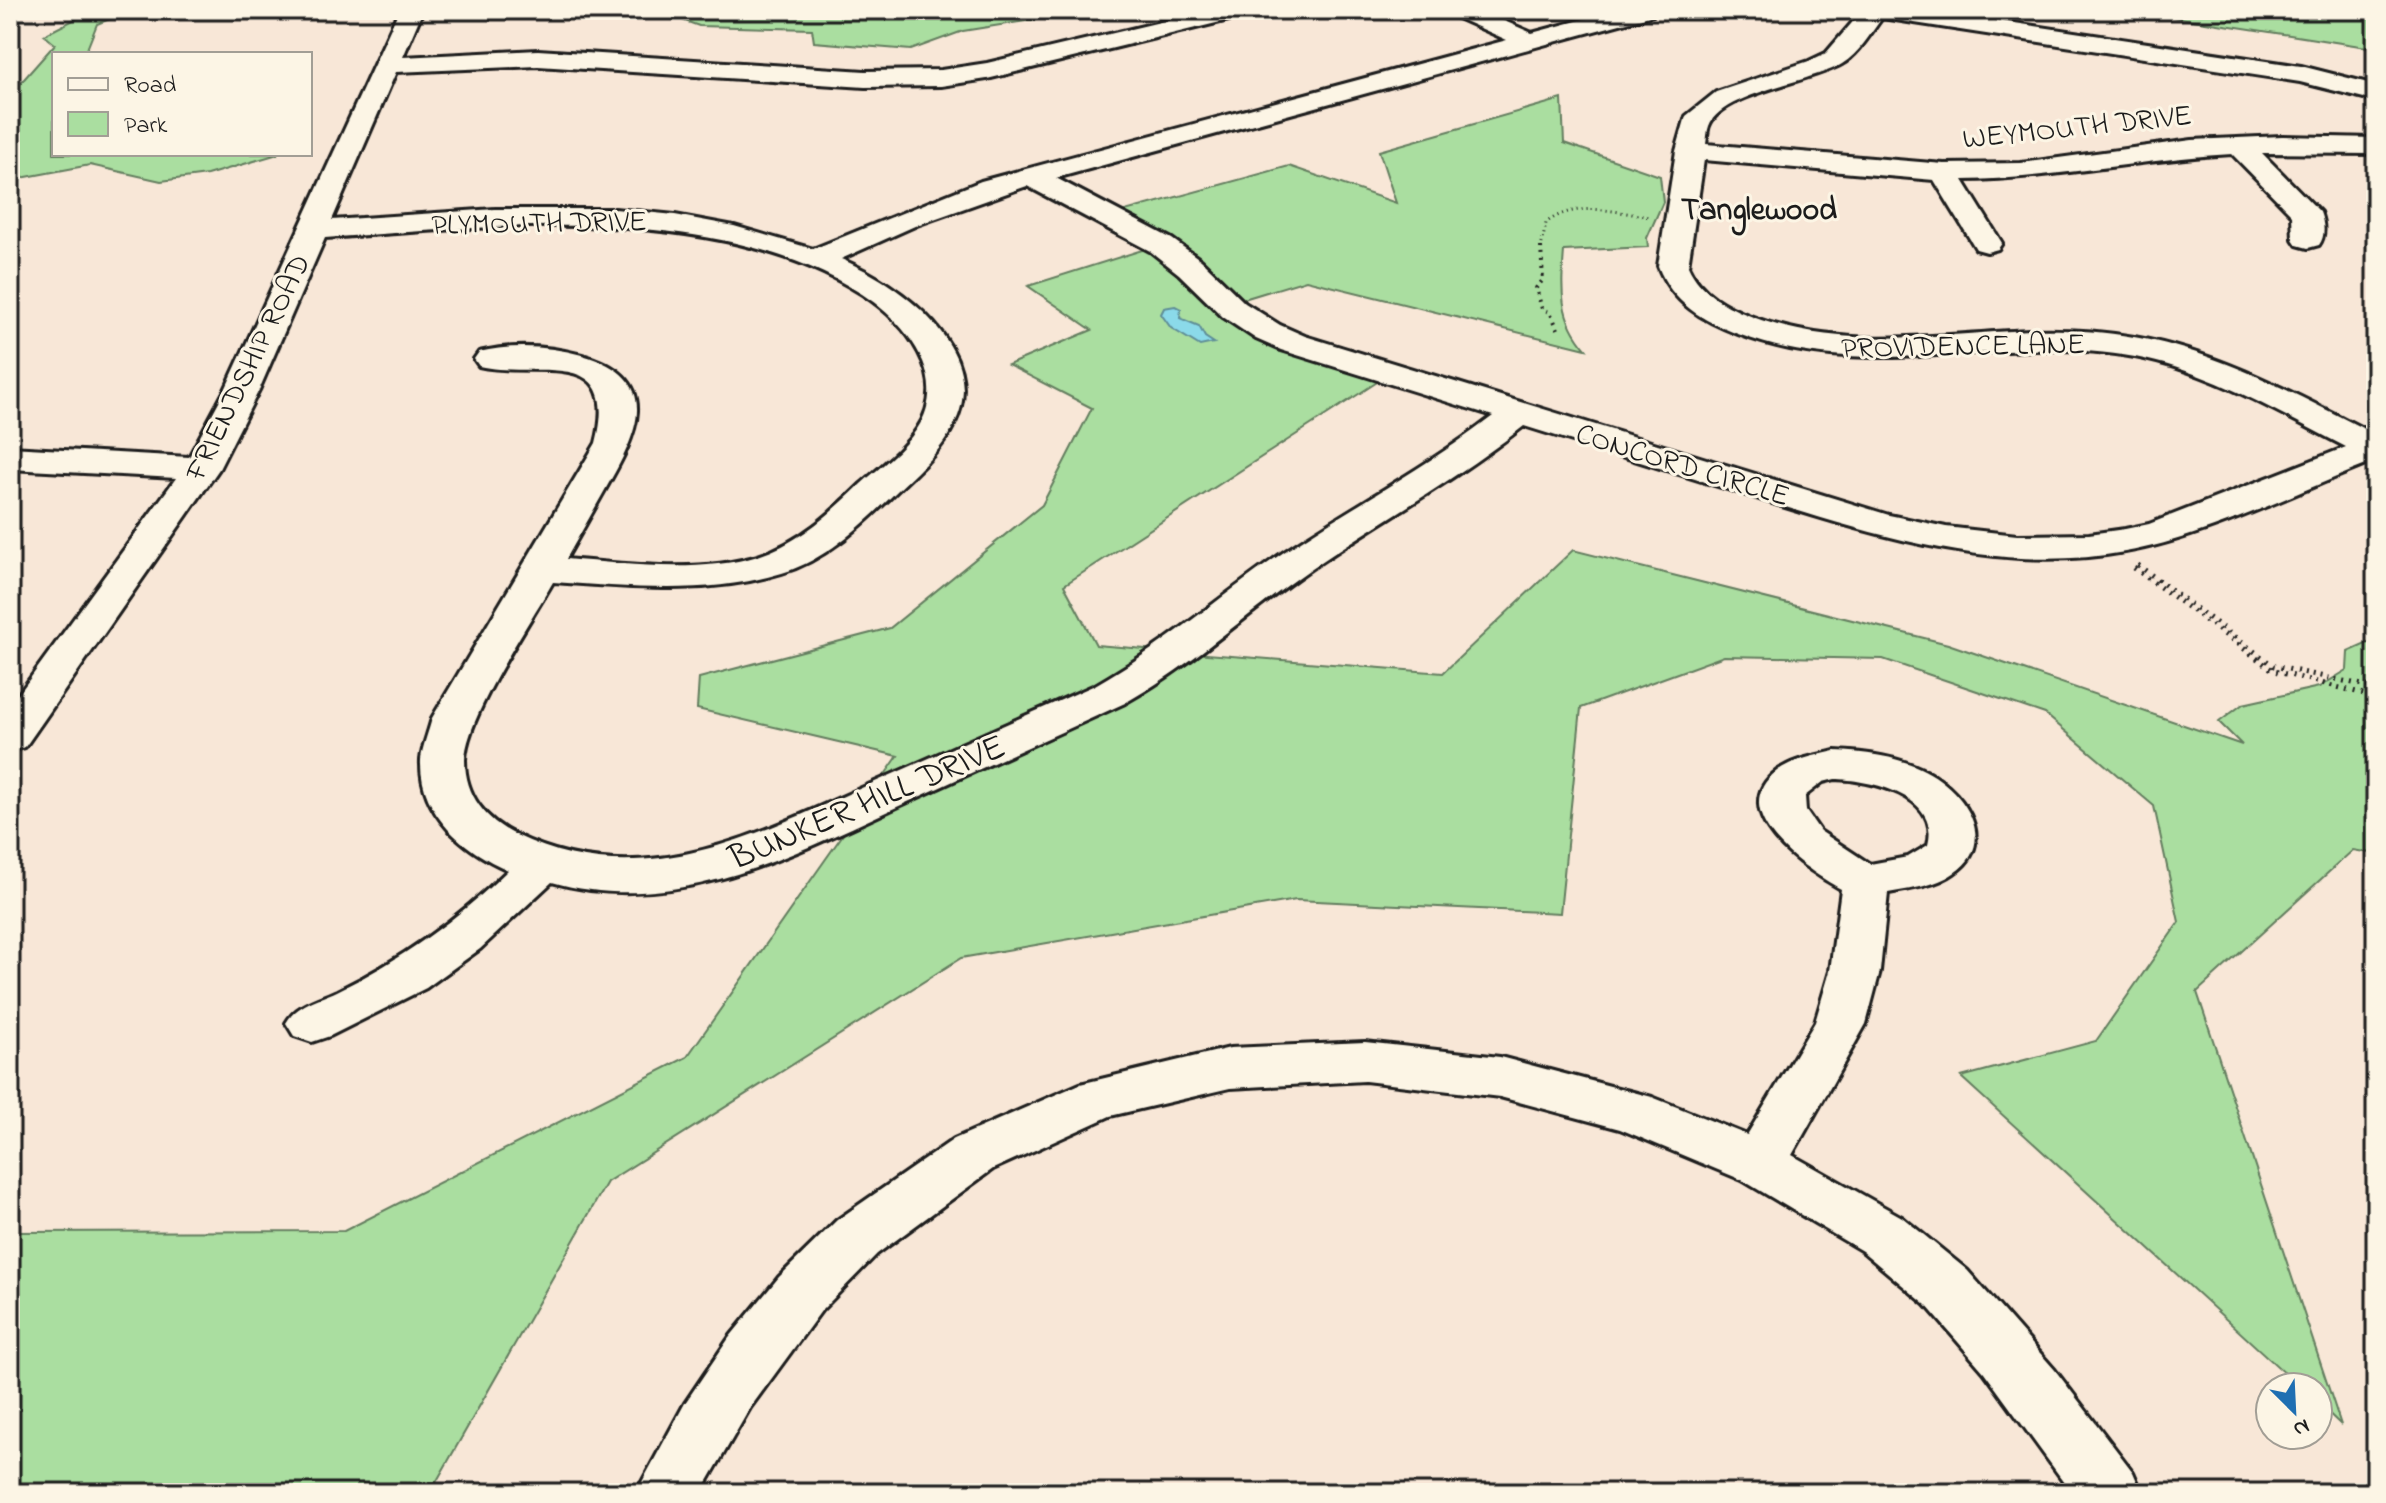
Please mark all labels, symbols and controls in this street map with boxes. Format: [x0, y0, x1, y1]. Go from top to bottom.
legend [52, 52, 312, 156]
text: Road [124, 69, 177, 104]
street label: WEYMOUTH DRIVE [1960, 95, 2194, 163]
text: Park [124, 109, 168, 144]
district label: Tanglewood [1681, 188, 1837, 236]
street label: PLYMOUTH DRIVE [431, 201, 647, 249]
street label: FRIENDSHIP ROAD [175, 247, 324, 490]
street label: PROVIDENCE LANE [1841, 324, 2085, 372]
street label: CONCORD CIRCLE [1570, 413, 1794, 520]
street label: BUNKER HILL DRIVE [720, 722, 1014, 887]
north arrow [2254, 1371, 2334, 1451]
text: N [2288, 1409, 2314, 1444]

